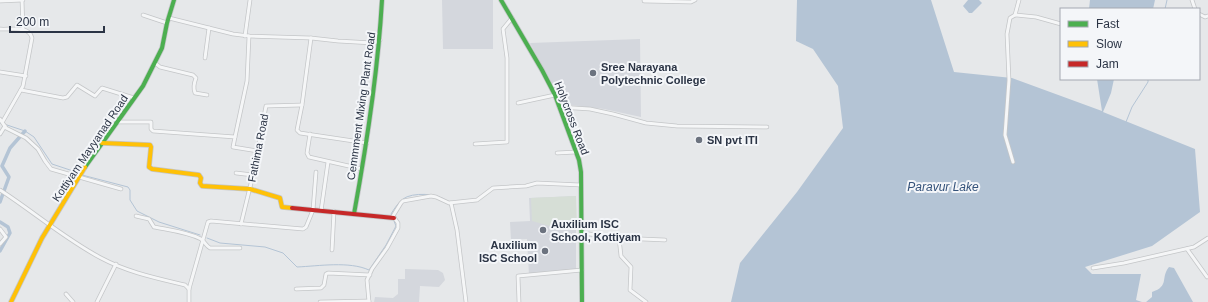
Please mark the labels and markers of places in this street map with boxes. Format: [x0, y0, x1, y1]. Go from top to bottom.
place label: Sree Narayana Polytechnic College [601, 61, 706, 86]
marker: Sree Narayana Polytechnic College [588, 68, 598, 78]
place label: SN pvt ITI [707, 134, 758, 146]
marker: SN pvt ITI [694, 135, 704, 145]
place label: Auxilium ISC School, Kottiyam [551, 218, 641, 243]
marker: Auxilium ISC School, Kottiyam [538, 225, 548, 235]
place label: Auxilium ISC School [479, 239, 537, 264]
marker: Auxilium ISC School [540, 246, 550, 256]

